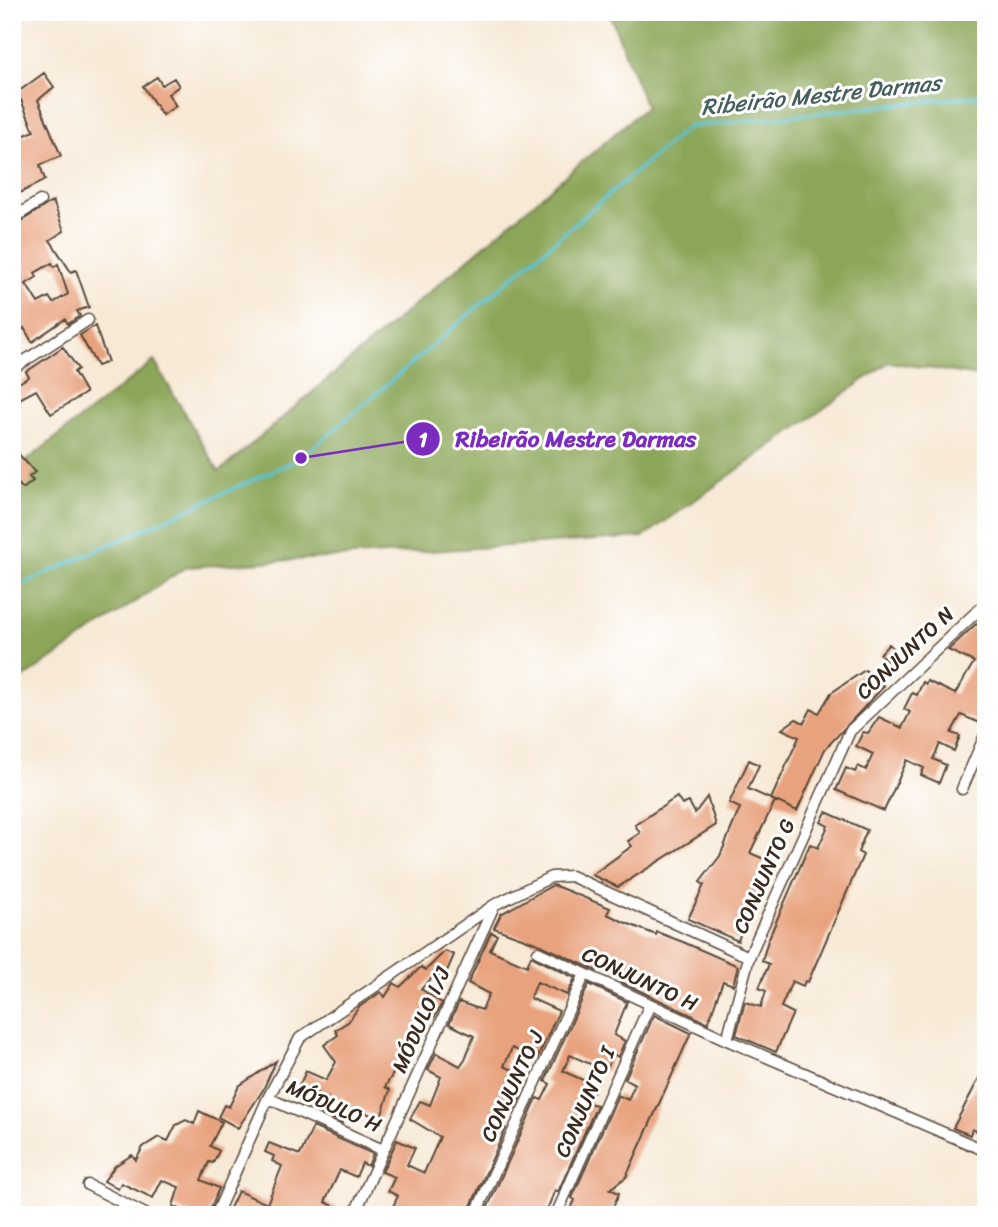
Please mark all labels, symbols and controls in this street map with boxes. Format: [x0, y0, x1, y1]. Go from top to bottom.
water label: Ribeirão Mestre Darmas [699, 62, 945, 128]
callout: Ribeirão Mestre Darmas [406, 417, 710, 461]
text: Ribeirão Mestre Darmas [455, 419, 697, 460]
text: 1 [418, 421, 428, 459]
street label: CONJUNTO N [846, 596, 964, 709]
street label: CONJUNTO G [722, 812, 806, 940]
street label: CONJUNTO H [575, 935, 705, 1023]
street label: MÓDULO I/J [381, 960, 462, 1079]
street label: CONJUNTO J [469, 1023, 555, 1148]
street label: CONJUNTO I [544, 1039, 627, 1164]
street label: MÓDULO H [280, 1068, 388, 1144]

